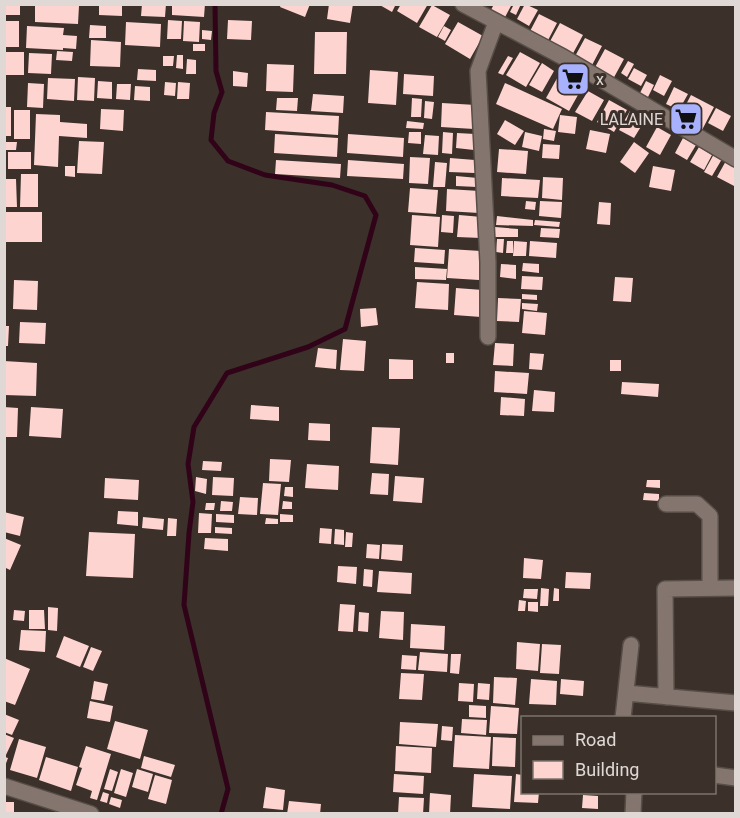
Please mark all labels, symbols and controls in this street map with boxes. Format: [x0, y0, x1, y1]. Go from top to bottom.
supermarket icon: x [555, 61, 591, 97]
place label: x [596, 70, 604, 89]
supermarket icon: LALAINE [668, 101, 704, 137]
place label: LALAINE [600, 110, 663, 129]
legend [521, 716, 716, 794]
text: Road [575, 729, 616, 750]
text: Building [575, 759, 639, 780]

